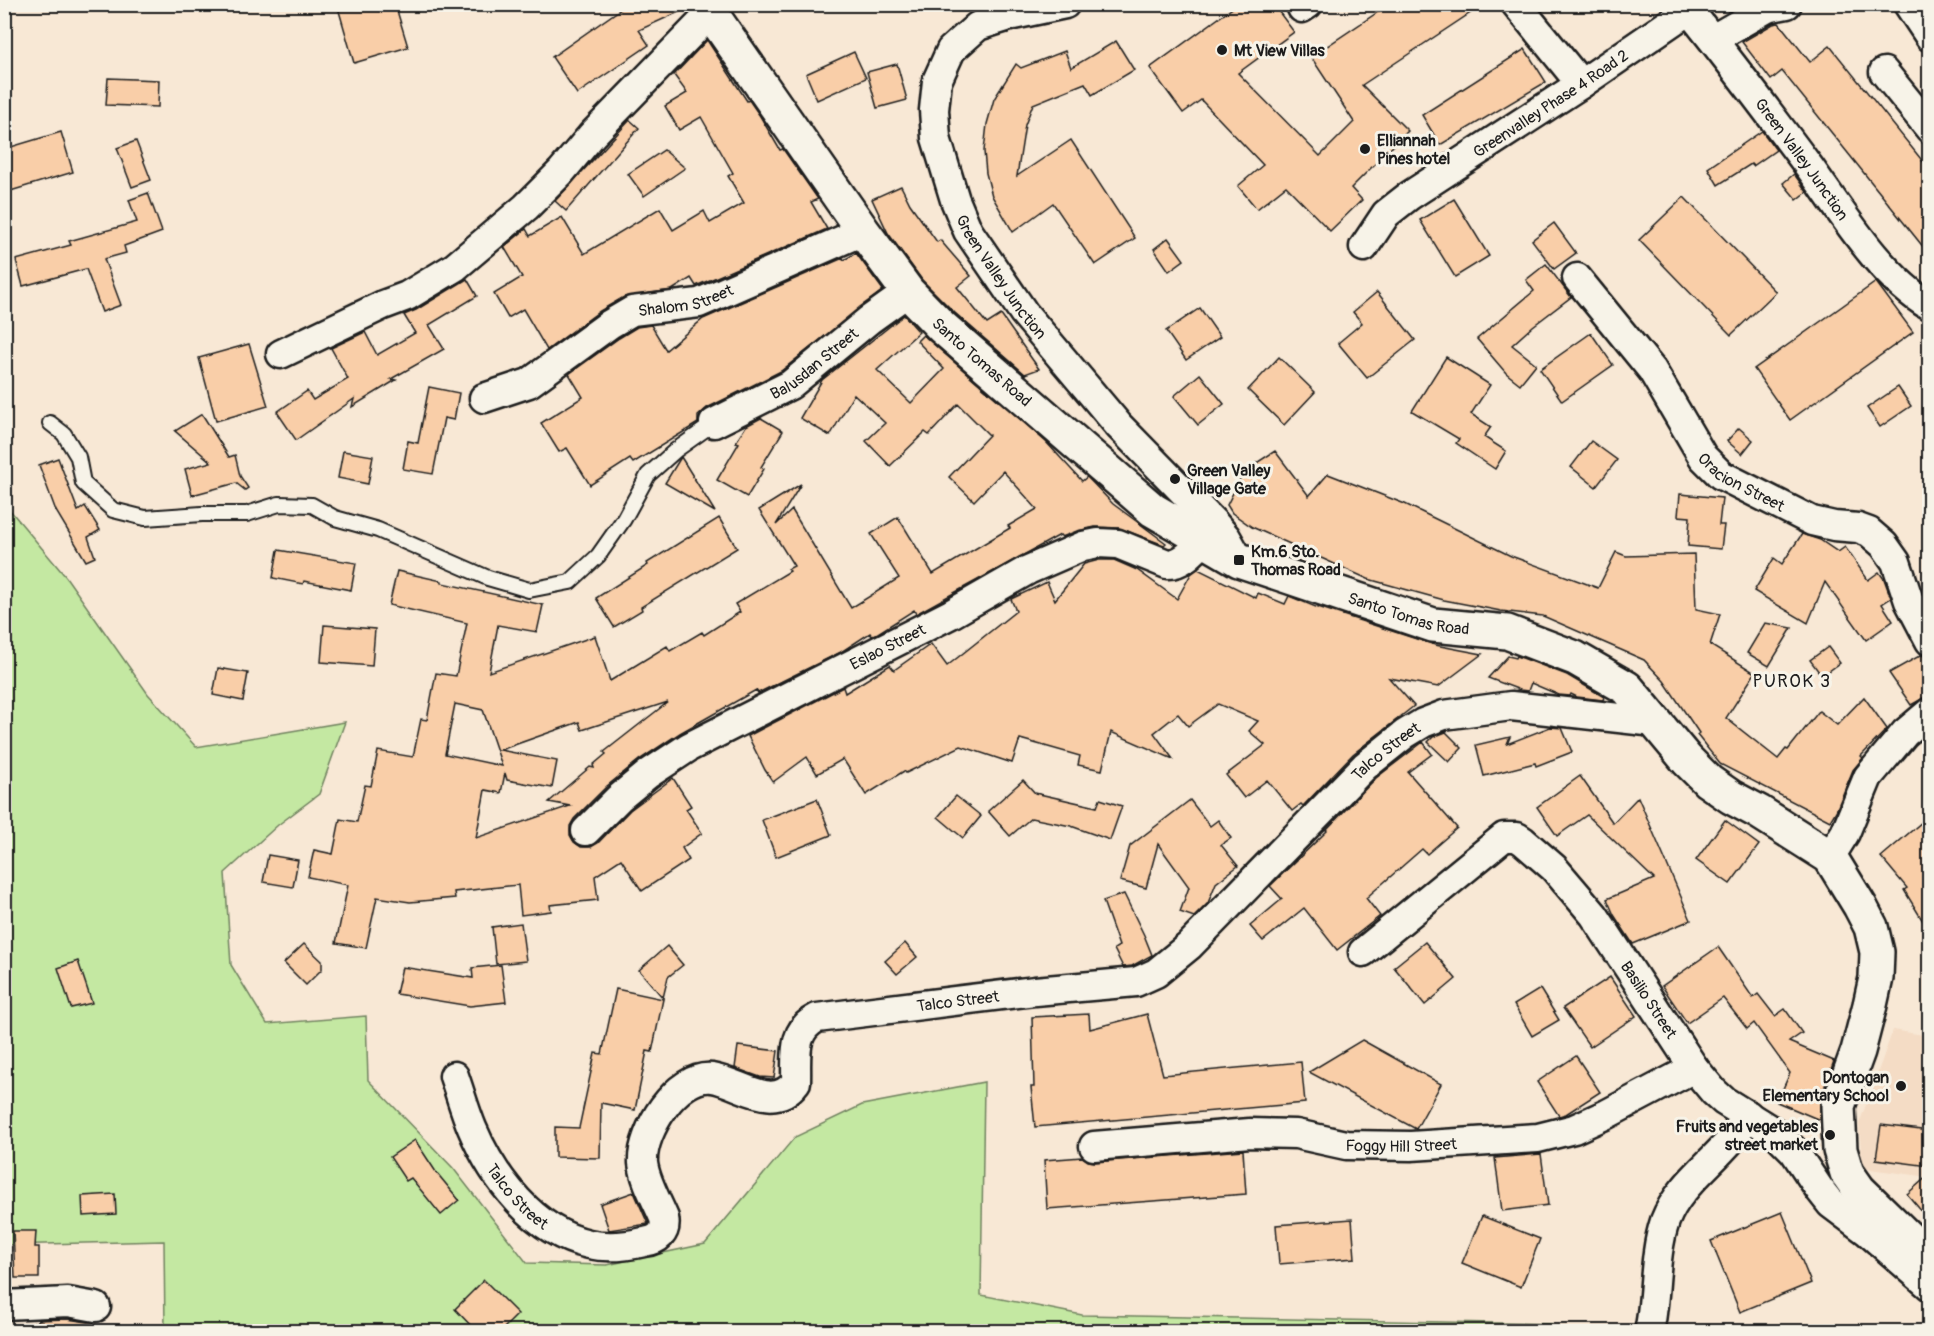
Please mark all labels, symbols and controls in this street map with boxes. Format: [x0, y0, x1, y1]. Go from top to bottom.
place label: Mt View Villas [1234, 41, 1326, 61]
marker: Mt View Villas [1215, 43, 1229, 57]
street label: Greenvalley Phase 4 Road 2 [1470, 46, 1632, 163]
street label: Green Valley Junction [1750, 94, 1853, 225]
place label: Elliannah Pines hotel [1377, 131, 1451, 169]
marker: Elliannah Pines hotel [1358, 142, 1372, 156]
street label: Green Valley Junction [951, 212, 1050, 343]
street label: Shalom Street [637, 280, 737, 321]
street label: Santo Tomas Road [927, 314, 1035, 411]
street label: Balusdan Street [767, 324, 863, 404]
street label: Oracion Street [1693, 449, 1788, 517]
place label: Green Valley Village Gate [1187, 461, 1271, 499]
marker: Green Valley Village Gate [1168, 472, 1182, 486]
place label: Km.6 Sto. Thomas Road [1250, 542, 1341, 580]
marker: Km.6 Sto. Thomas Road [1232, 553, 1246, 567]
street label: Santo Tomas Road [1345, 588, 1470, 639]
street label: Eslao Street [847, 619, 930, 675]
district label: PUROK 3 [1752, 670, 1832, 693]
street label: Talco Street [1347, 718, 1425, 785]
street label: Basilio Street [1616, 958, 1681, 1043]
street label: Talco Street [916, 986, 1001, 1017]
place label: Dontogan Elementary School [1763, 1068, 1889, 1106]
marker: Dontogan Elementary School [1894, 1079, 1908, 1093]
place label: Fruits and vegetables street market [1676, 1117, 1819, 1155]
marker: Fruits and vegetables street market [1823, 1128, 1837, 1142]
street label: Foggy Hill Street [1345, 1134, 1458, 1157]
street label: Talco Street [482, 1160, 552, 1235]

